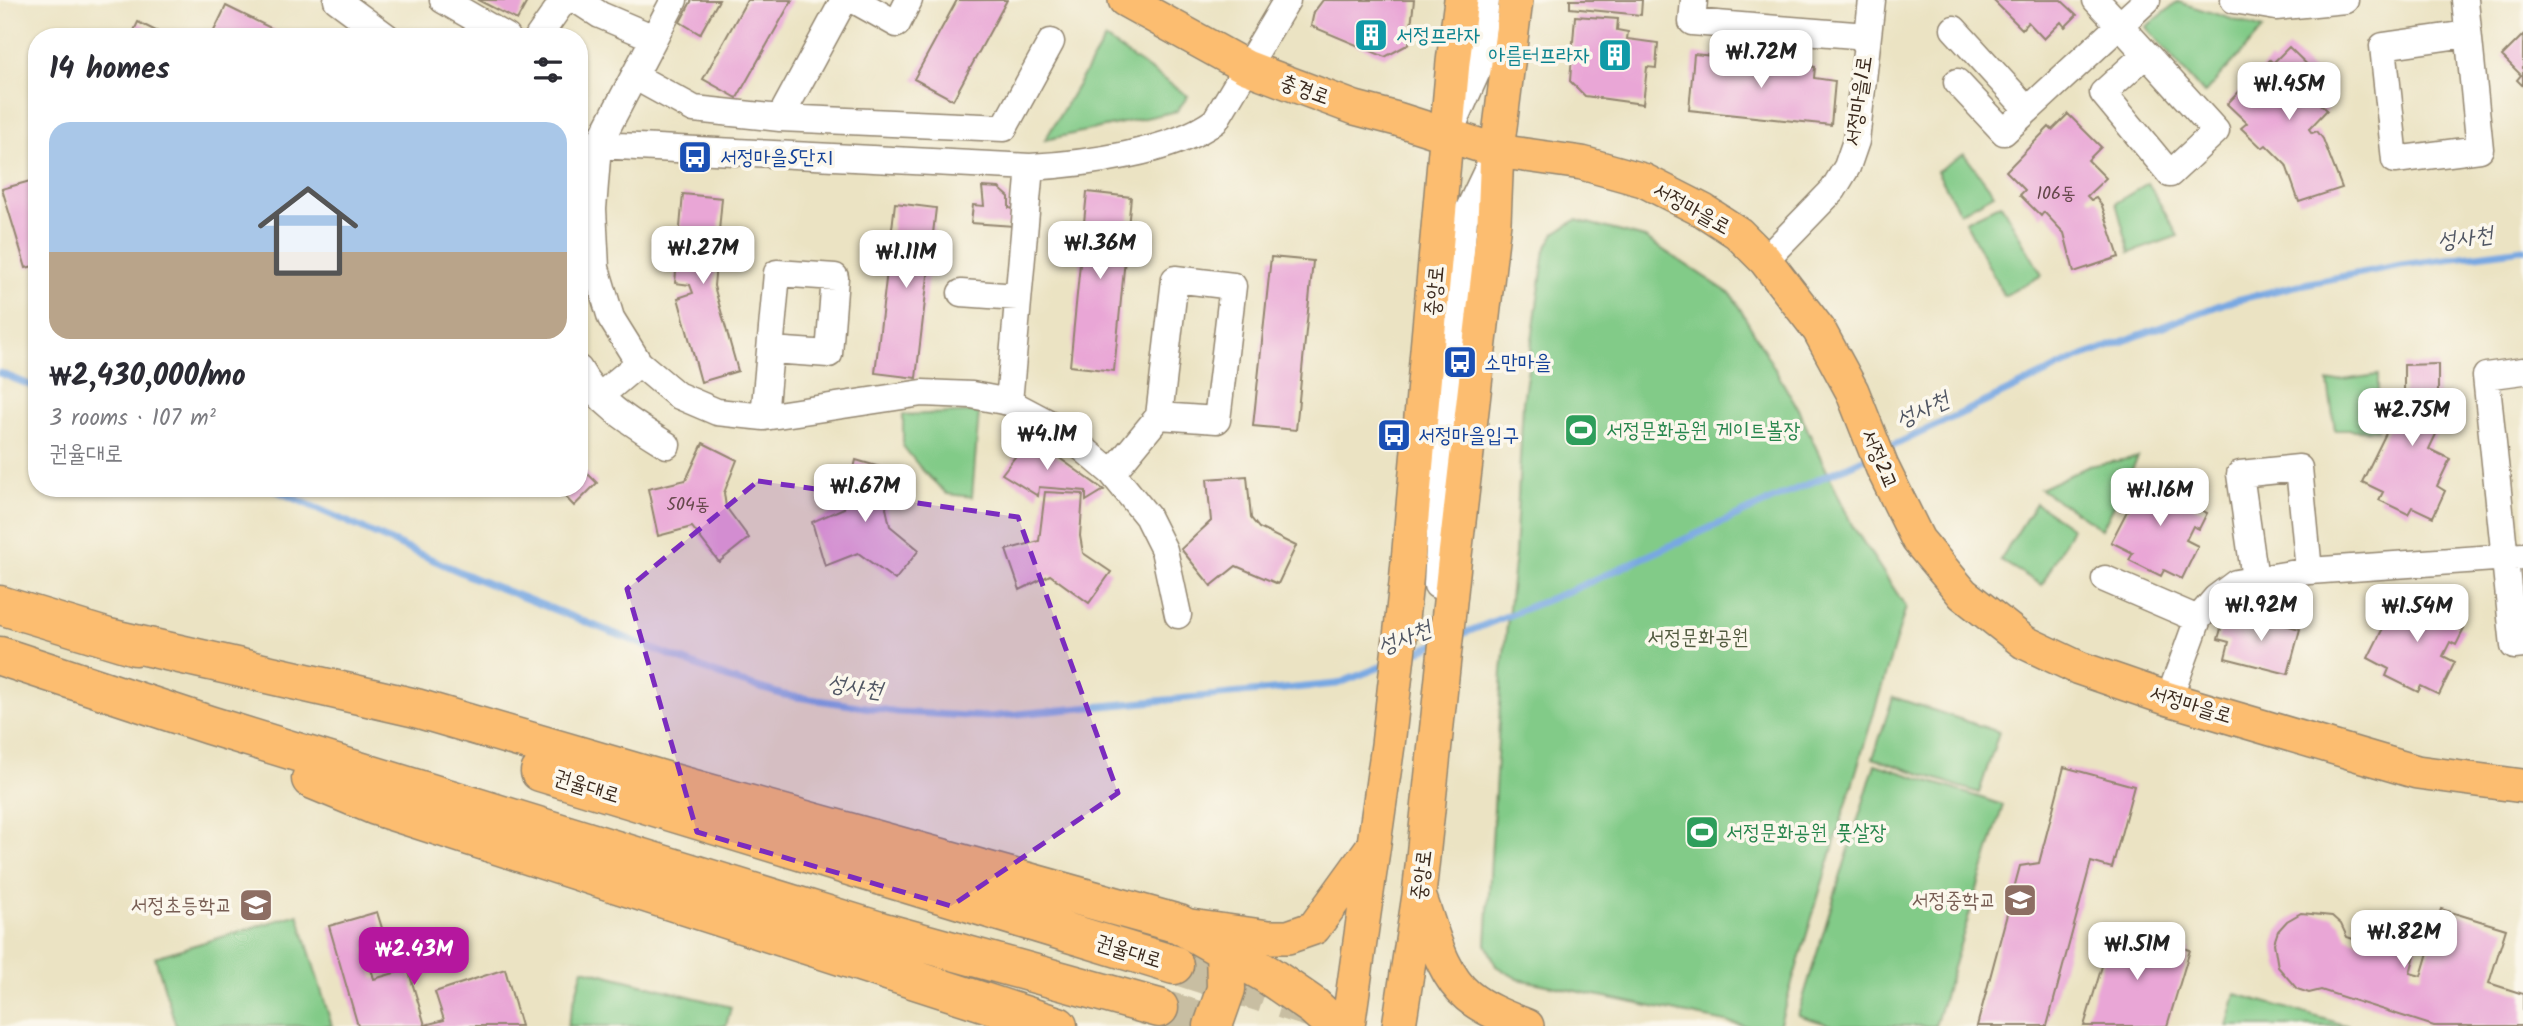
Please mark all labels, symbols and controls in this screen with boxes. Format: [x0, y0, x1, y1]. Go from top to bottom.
building icon: 서정프라자 [1352, 16, 1390, 54]
place label: 서정프라자 [1396, 20, 1481, 53]
pin: ₩1.72M [1704, 31, 1818, 90]
text: ₩1.72M [1725, 35, 1797, 71]
building icon: 아름터프라자 [1596, 36, 1634, 74]
place label: 아름터프라자 [1489, 40, 1590, 73]
text: 14 homes [49, 46, 170, 94]
icon: filters [529, 51, 567, 89]
street label: 서정마을1로 [1837, 54, 1882, 149]
pin: ₩1.45M [2232, 62, 2346, 122]
street label: 충경로 [1275, 66, 1334, 115]
text: ₩1.45M [2253, 67, 2325, 103]
bus stop icon: 서정마을5단지 [676, 138, 714, 176]
place label: 서정마을5단지 [720, 142, 833, 175]
icon: home [245, 168, 371, 294]
street label: 서정마을로 [1646, 174, 1736, 244]
house number: 106동 [2036, 180, 2076, 209]
water label: 성사천 [2435, 217, 2498, 261]
pin: ₩1.36M [1043, 222, 1157, 281]
pin: ₩1.27M [646, 226, 760, 286]
text: ₩1.36M [1064, 226, 1136, 262]
pin: ₩1.11M [849, 230, 963, 290]
text: ₩1.27M [667, 231, 739, 267]
text: ₩1.11M [876, 235, 936, 271]
street label: 중앙로 [1417, 264, 1454, 318]
bus stop icon: 소만마을 [1441, 343, 1479, 381]
place label: 소만마을 [1484, 347, 1552, 380]
text: ₩2,430,000/mo [49, 353, 246, 401]
water label: 성사천 [1890, 382, 1958, 439]
pin: ₩2.75M [2355, 388, 2469, 448]
text: ₩2.75M [2374, 393, 2450, 429]
text: 3 rooms · 107 m² [49, 401, 216, 437]
sports icon: 서정문화공원 게이트볼장 [1562, 411, 1600, 449]
pin: ₩4.1M [998, 412, 1096, 472]
place label: 서정문화공원 게이트볼장 [1606, 415, 1800, 448]
bus stop icon: 서정마을입구 [1375, 416, 1413, 454]
text: ₩4.1M [1017, 417, 1077, 453]
place label: 서정마을입구 [1418, 420, 1519, 453]
street label: 서정2교 [1851, 424, 1906, 495]
text: 권율대로 [49, 437, 123, 473]
pin: ₩1.67M [808, 464, 922, 524]
pin: ₩1.16M [2103, 468, 2217, 528]
text: ₩1.67M [830, 469, 900, 505]
text: ₩1.16M [2127, 473, 2193, 509]
house number: 504동 [666, 491, 710, 520]
pin: ₩1.92M [2204, 584, 2318, 643]
pin: ₩1.54M [2360, 584, 2474, 644]
text: ₩1.92M [2225, 588, 2297, 624]
text: ₩1.54M [2381, 589, 2453, 625]
water label: 성사천 [1372, 611, 1440, 666]
park label: 서정문화공원 [1647, 622, 1749, 655]
water label: 성사천 [825, 666, 887, 710]
street label: 서정마을로 [2145, 677, 2236, 734]
street label: 권율대로 [549, 762, 624, 813]
sports icon: 서정문화공원 풋살장 [1683, 813, 1721, 851]
place label: 서정문화공원 풋살장 [1726, 817, 1887, 850]
street label: 중앙로 [1403, 848, 1442, 902]
school or university icon: 서정중학교 [2001, 881, 2039, 919]
place label: 서정중학교 [1912, 885, 1996, 918]
school or university icon: 서정초등학교 [237, 886, 275, 924]
place label: 서정초등학교 [131, 890, 232, 923]
pin: ₩1.82M [2347, 911, 2461, 970]
text: ₩1.82M [2367, 915, 2441, 951]
pin: ₩1.51M [2080, 922, 2194, 982]
street label: 권율대로 [1091, 927, 1166, 978]
text: ₩1.51M [2104, 927, 2170, 963]
pin: ₩2.43M [357, 928, 471, 987]
text: ₩2.43M [375, 932, 453, 968]

